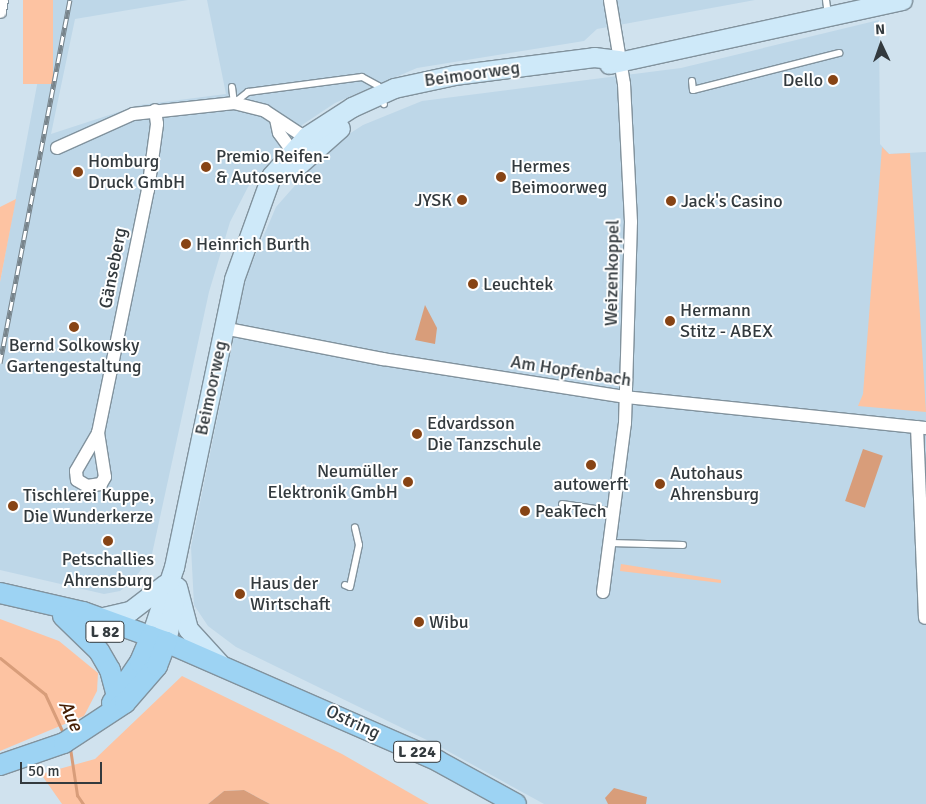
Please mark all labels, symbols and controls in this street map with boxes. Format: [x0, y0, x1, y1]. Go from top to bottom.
north arrow [856, 20, 906, 70]
text: N [875, 21, 886, 38]
street label: Beimoorweg [423, 57, 521, 91]
place label: Dello [783, 69, 823, 91]
marker: Dello [827, 74, 839, 86]
place label: Premio Reifen- & Autoservice [216, 146, 329, 188]
place label: Homburg Druck GmbH [88, 151, 185, 193]
place label: Hermes Beimoorweg [511, 156, 607, 198]
marker: Premio Reifen- & Autoservice [200, 161, 212, 173]
marker: Homburg Druck GmbH [72, 166, 84, 178]
marker: Hermes Beimoorweg [495, 171, 507, 183]
place label: JYSK [414, 189, 452, 211]
place label: Jack's Casino [681, 190, 783, 212]
marker: JYSK [456, 194, 468, 206]
marker: Jack's Casino [665, 195, 677, 207]
street label: Weizenkoppel [600, 220, 624, 326]
street label: Gänseberg [95, 226, 131, 310]
place label: Heinrich Burth [196, 233, 310, 255]
marker: Heinrich Burth [180, 238, 192, 250]
place label: Leuchtek [483, 273, 553, 295]
marker: Leuchtek [467, 278, 479, 290]
place label: Hermann Stitz - ABEX [680, 300, 773, 342]
marker: Hermann Stitz - ABEX [664, 315, 676, 327]
marker: Bernd Solkowsky Gartengestaltung [68, 321, 80, 333]
place label: Bernd Solkowsky Gartengestaltung [7, 335, 141, 378]
street label: Beimoorweg [190, 339, 232, 437]
street label: Am Hopfenbach [509, 351, 633, 391]
place label: Edvardsson Die Tanzschule [427, 413, 541, 456]
marker: Edvardsson Die Tanzschule [411, 428, 423, 440]
marker: autowerft [585, 459, 597, 471]
place label: Neumüller Elektronik GmbH [267, 461, 398, 504]
place label: Autohaus Ahrensburg [670, 463, 759, 506]
place label: autowerft [554, 473, 628, 495]
marker: Neumüller Elektronik GmbH [402, 476, 414, 488]
marker: Autohaus Ahrensburg [654, 478, 666, 490]
place label: Tischlerei Kuppe, Die Wunderkerze [23, 485, 154, 528]
marker: Tischlerei Kuppe, Die Wunderkerze [7, 500, 19, 512]
place label: PeakTech [535, 500, 607, 522]
marker: PeakTech [519, 505, 531, 517]
marker: Petschallies Ahrensburg [102, 535, 114, 547]
place label: Petschallies Ahrensburg [62, 549, 154, 592]
place label: Haus der Wirtschaft [250, 573, 331, 616]
marker: Haus der Wirtschaft [234, 588, 246, 600]
place label: Wibu [429, 611, 469, 633]
marker: Wibu [413, 616, 425, 628]
road number: L 82 [85, 618, 125, 646]
water label: Aue [53, 697, 87, 735]
street label: Ostring [323, 700, 383, 744]
road number: L 224 [392, 739, 442, 766]
scale bar [22, 752, 105, 784]
text: 50 m [28, 762, 59, 780]

